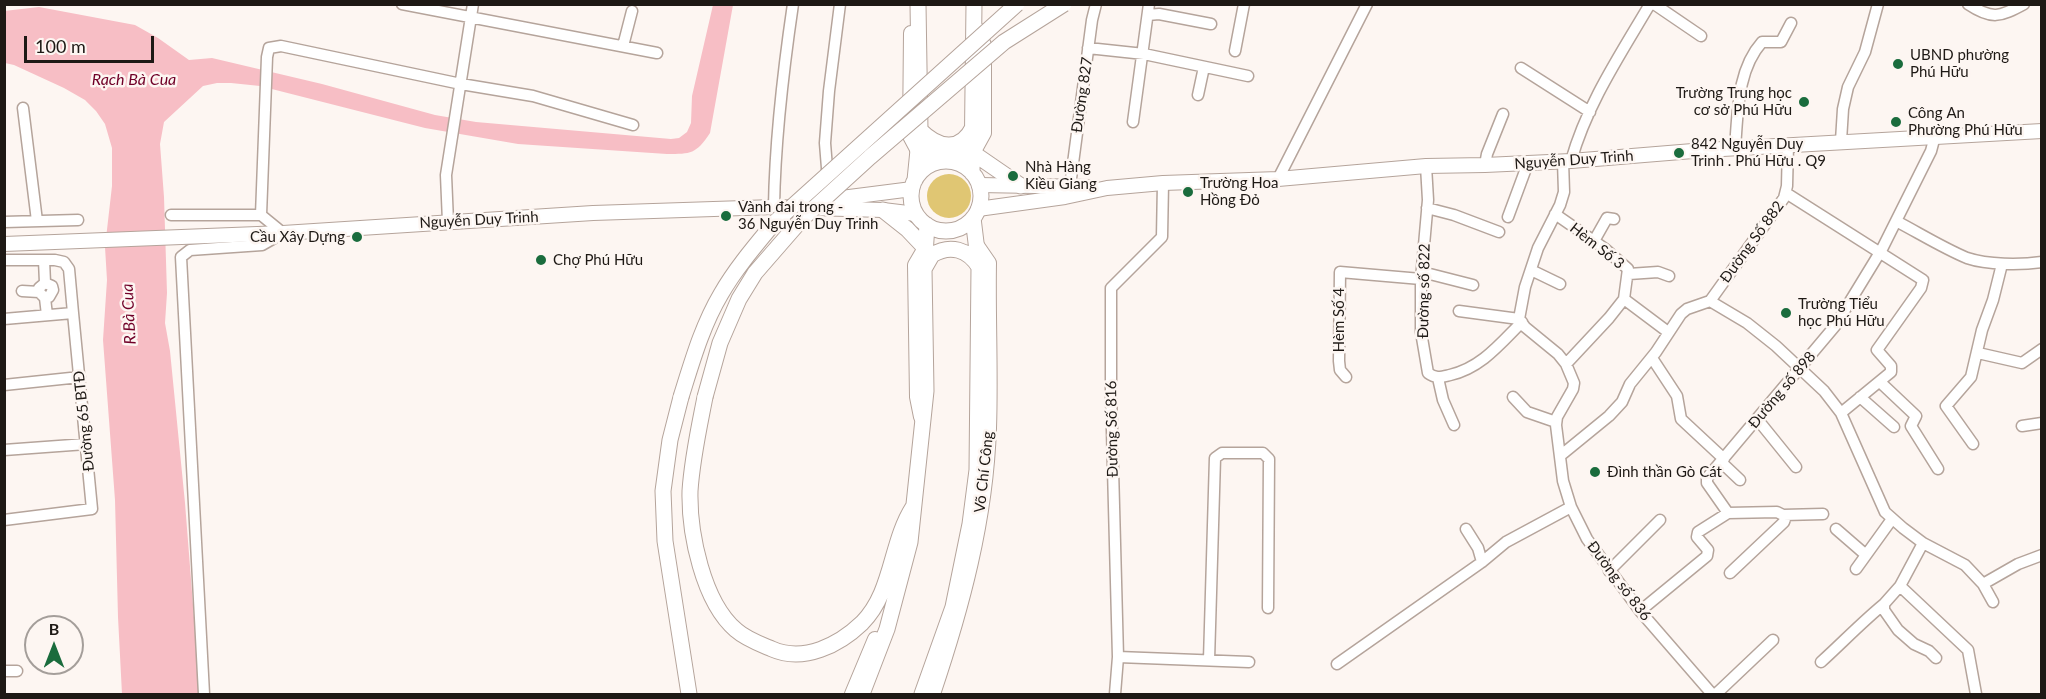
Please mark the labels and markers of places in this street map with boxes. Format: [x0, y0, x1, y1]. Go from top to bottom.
place label: UBND phường Phú Hữu [1910, 46, 2009, 81]
marker: UBND phường Phú Hữu [1891, 57, 1905, 71]
place label: Trường Trung học cơ sở Phú Hữu [1676, 84, 1792, 119]
marker: Trường Trung học cơ sở Phú Hữu [1797, 95, 1811, 109]
place label: Công An Phường Phú Hữu [1908, 104, 2023, 139]
marker: Công An Phường Phú Hữu [1889, 115, 1903, 129]
place label: 842 Nguyễn Duy Trinh . Phú Hữu . Q9 [1691, 135, 1826, 170]
marker: 842 Nguyễn Duy Trinh . Phú Hữu . Q9 [1672, 146, 1686, 160]
place label: Nhà Hàng Kiều Giang [1025, 158, 1097, 193]
marker: Nhà Hàng Kiều Giang [1006, 169, 1020, 183]
place label: Trường Hoa Hồng Đỏ [1200, 174, 1278, 209]
marker: Trường Hoa Hồng Đỏ [1181, 185, 1195, 199]
place label: Vành đai trong - 36 Nguyễn Duy Trinh [738, 198, 878, 233]
marker: Vành đai trong - 36 Nguyễn Duy Trinh [719, 209, 733, 223]
place label: Cầu Xây Dựng [250, 228, 345, 246]
marker: Cầu Xây Dựng [350, 230, 364, 244]
place label: Chợ Phú Hữu [553, 251, 643, 269]
marker: Chợ Phú Hữu [534, 253, 548, 267]
place label: Trường Tiểu học Phú Hữu [1798, 295, 1885, 330]
marker: Trường Tiểu học Phú Hữu [1779, 306, 1793, 320]
place label: Đình thần Gò Cát [1607, 463, 1722, 481]
marker: Đình thần Gò Cát [1588, 465, 1602, 479]

